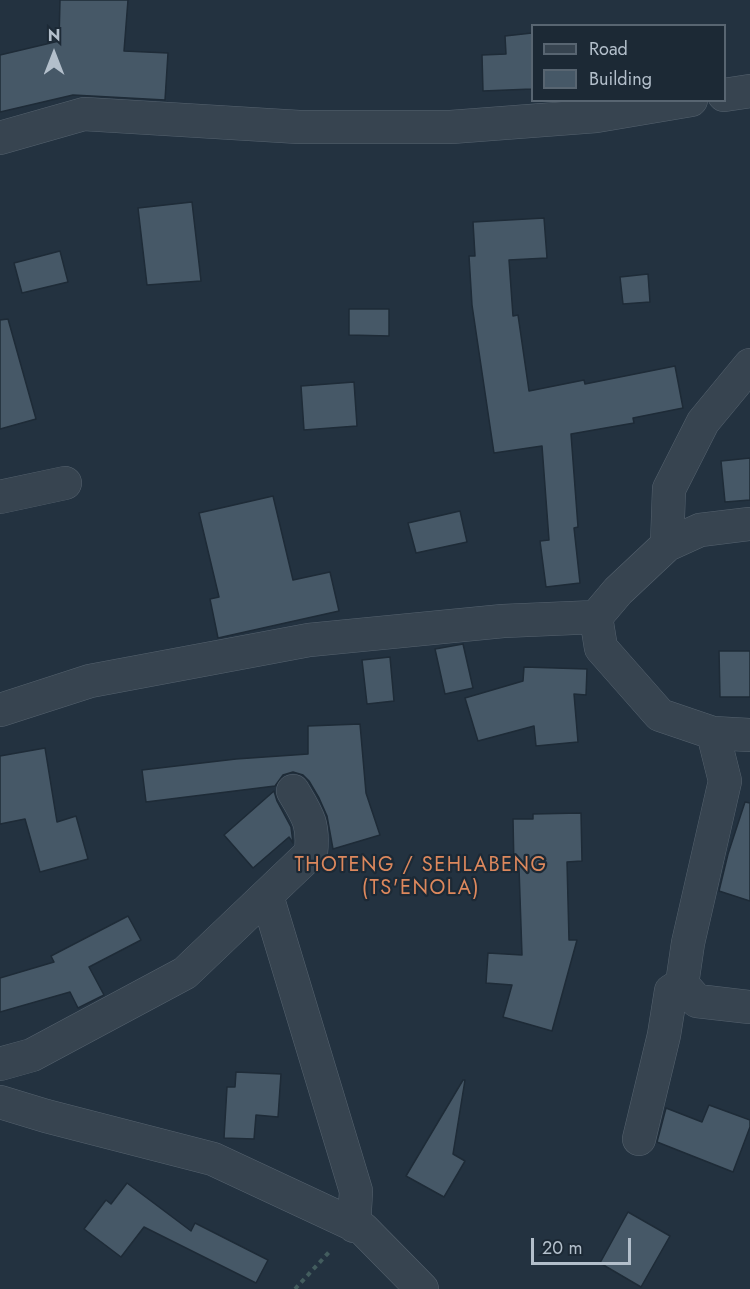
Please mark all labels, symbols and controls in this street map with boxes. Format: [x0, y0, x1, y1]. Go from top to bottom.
north arrow [24, 24, 84, 84]
text: N [48, 24, 60, 47]
legend [531, 24, 726, 102]
text: Road [589, 36, 628, 62]
text: Building [589, 66, 652, 92]
district label: THOTENG / SEHLABENG (TS'ENOLA) [294, 854, 548, 901]
scale bar [534, 1226, 634, 1264]
text: 20 m [542, 1235, 582, 1261]

